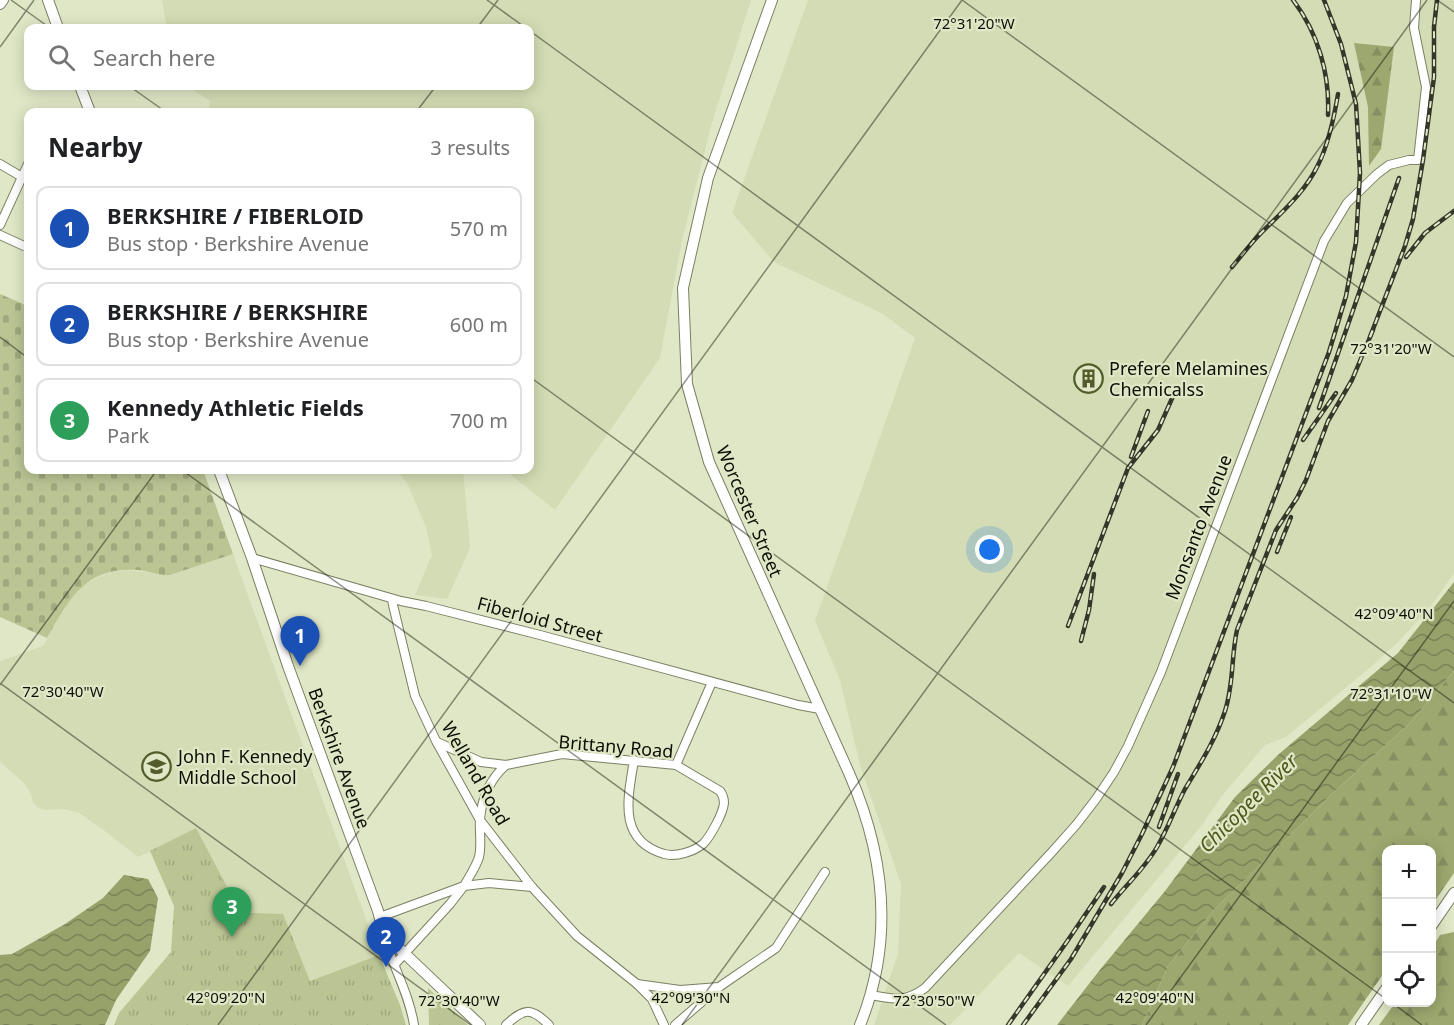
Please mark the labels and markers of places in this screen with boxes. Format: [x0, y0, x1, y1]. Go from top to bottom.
place label: Prefere Melamines Chemicalss [1109, 356, 1268, 401]
building icon: Prefere Melamines Chemicalss [1072, 362, 1104, 394]
pin: 1 [280, 616, 320, 666]
place label: John F. Kennedy Middle School [176, 744, 313, 789]
school or university icon: John F. Kennedy Middle School [141, 750, 173, 782]
pin: 3 [212, 888, 252, 937]
pin: 2 [366, 918, 406, 967]

